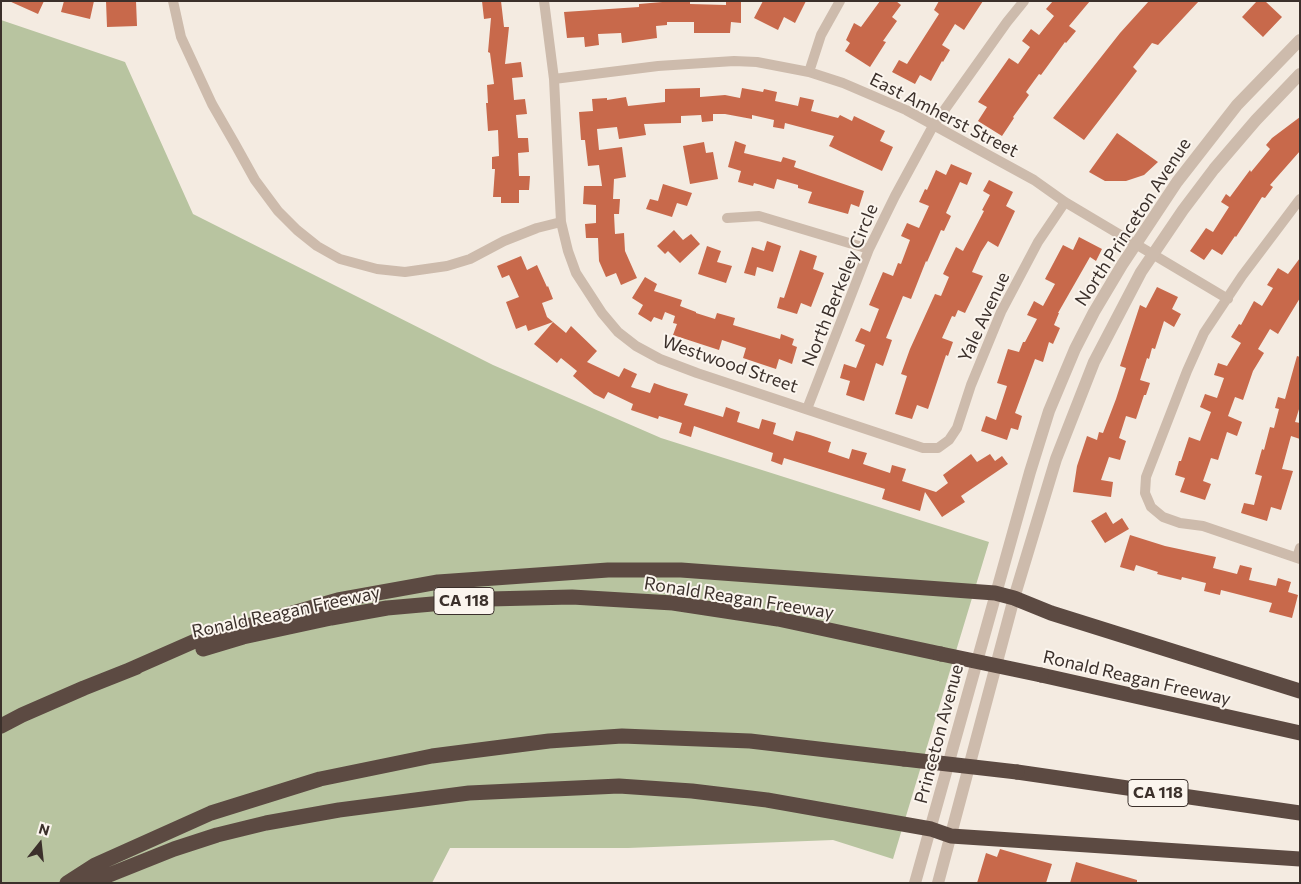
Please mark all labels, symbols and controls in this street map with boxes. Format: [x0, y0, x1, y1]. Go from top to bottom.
street label: East Amherst Street [866, 68, 1022, 162]
street label: North Princeton Avenue [1071, 134, 1195, 310]
street label: North Berkeley Circle [798, 201, 882, 369]
street label: Yale Avenue [954, 269, 1014, 365]
street label: Westwood Street [659, 331, 801, 397]
street label: Ronald Reagan Freeway [642, 572, 836, 624]
street label: Ronald Reagan Freeway [190, 581, 382, 643]
road number: CA 118 [434, 588, 494, 614]
street label: Ronald Reagan Freeway [1041, 646, 1233, 710]
street label: Princeton Avenue [910, 662, 968, 806]
road number: CA 118 [1128, 780, 1188, 806]
north arrow [15, 819, 65, 869]
text: N [37, 819, 52, 839]

